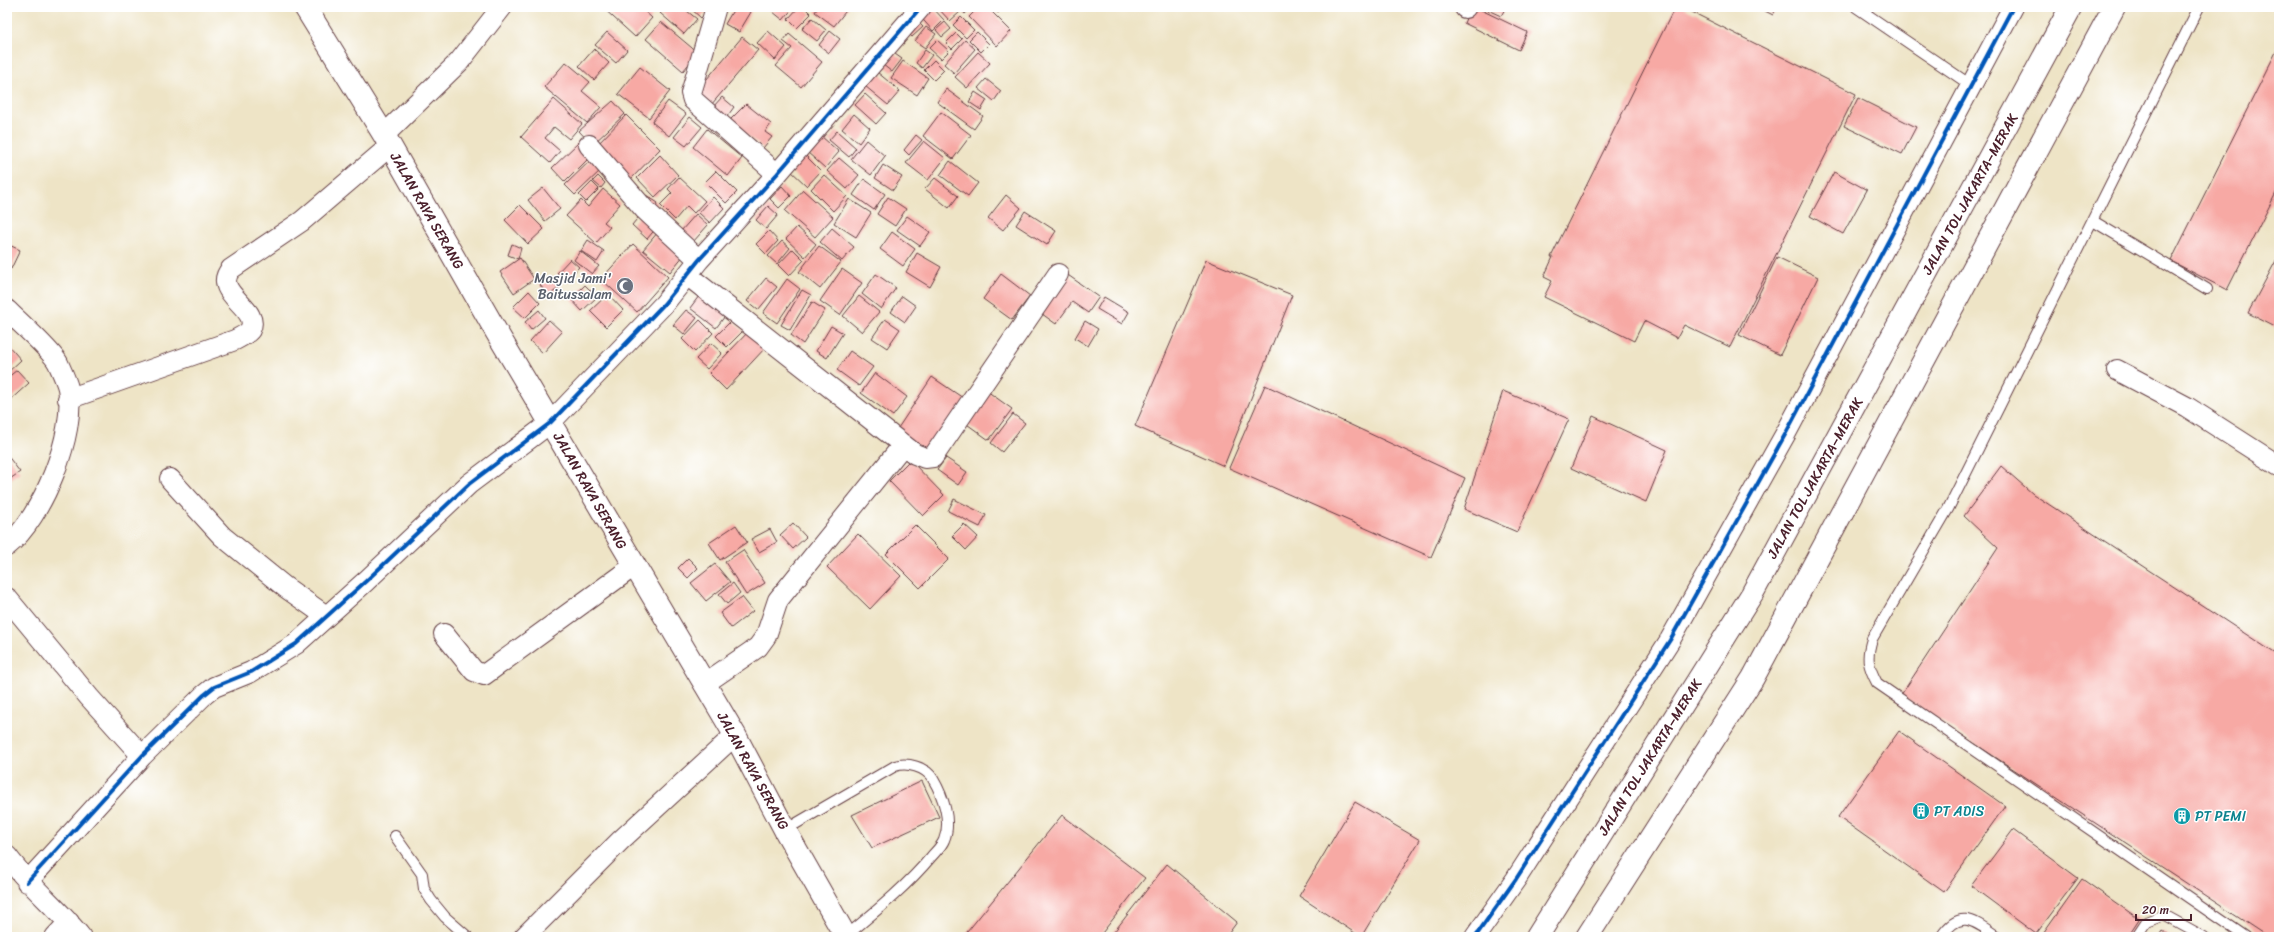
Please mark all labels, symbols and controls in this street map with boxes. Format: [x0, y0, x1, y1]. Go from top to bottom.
street label: JALAN TOL JAKARTA–MERAK [1915, 108, 2025, 280]
street label: JALAN RAYA SERANG [383, 147, 471, 275]
place label: Masjid Jami' Baitussalam [534, 266, 612, 307]
mosque icon: Masjid Jami' Baitussalam [615, 276, 635, 296]
street label: JALAN TOL JAKARTA–MERAK [1760, 392, 1870, 564]
street label: JALAN RAYA SERANG [546, 427, 634, 555]
street label: JALAN TOL JAKARTA–MERAK [1591, 673, 1709, 841]
street label: JALAN RAYA SERANG [710, 706, 796, 835]
place label: PT ADIS [1934, 799, 1984, 824]
building icon: PT ADIS [1911, 801, 1931, 821]
place label: PT PEMI [2195, 804, 2247, 829]
building icon: PT PEMI [2172, 806, 2192, 826]
scale bar [2136, 896, 2191, 922]
text: 20 m [2142, 899, 2169, 921]

